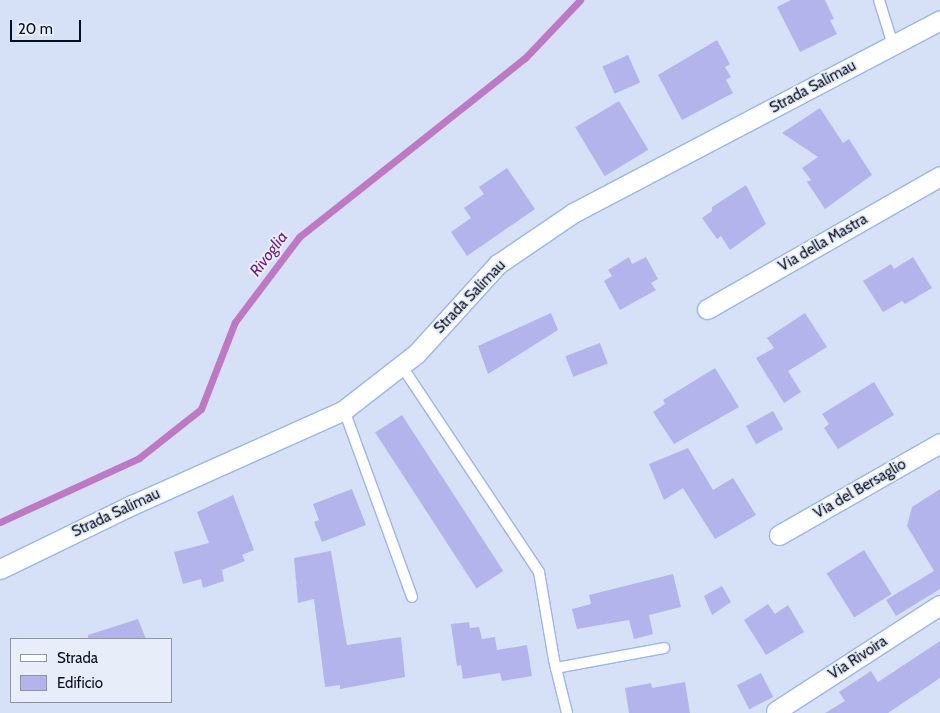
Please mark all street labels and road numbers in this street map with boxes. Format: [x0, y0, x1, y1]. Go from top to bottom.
street label: Strada Salimau [767, 57, 859, 117]
street label: Via della Mastra [775, 210, 871, 276]
street label: Strada Salimau [430, 257, 510, 337]
street label: Via del Bersaglio [811, 455, 909, 523]
street label: Strada Salimau [69, 485, 163, 541]
street label: Via Rivoira [825, 632, 891, 684]

